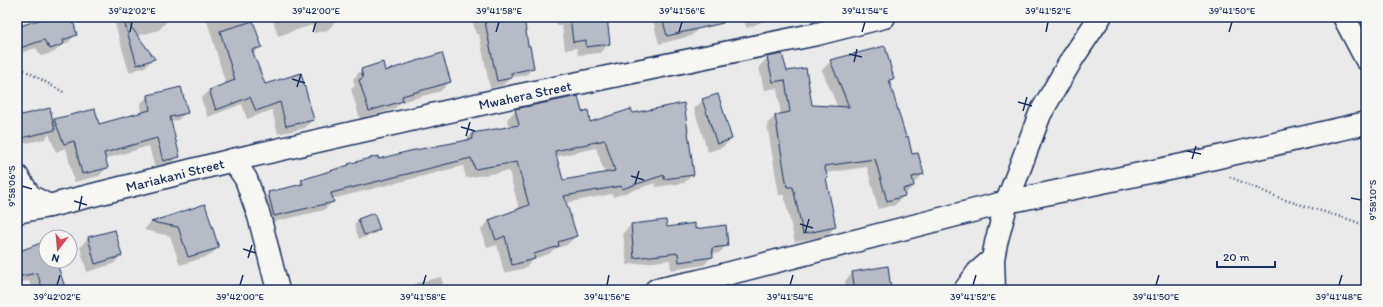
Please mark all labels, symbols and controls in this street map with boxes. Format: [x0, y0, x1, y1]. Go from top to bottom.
text: 39°42'02"E [108, 4, 156, 17]
text: 39°42'00"E [292, 4, 341, 17]
text: 39°41'58"E [476, 4, 522, 17]
text: 39°41'56"E [659, 4, 705, 17]
text: 39°41'54"E [842, 4, 889, 17]
text: 39°41'52"E [1025, 4, 1071, 17]
text: 39°41'50"E [1209, 4, 1256, 17]
street label: Mwahera Street [477, 77, 573, 114]
street label: Mariakani Street [124, 155, 226, 196]
text: 9°58'06"S [5, 165, 18, 207]
text: 9°58'10"S [1366, 179, 1379, 220]
north arrow [38, 229, 78, 269]
scale bar [1217, 243, 1275, 269]
text: 20 m [1223, 250, 1250, 264]
text: N [50, 251, 61, 265]
text: 39°42'02"E [33, 290, 81, 303]
text: 39°42'00"E [216, 290, 265, 303]
text: 39°41'58"E [400, 290, 446, 303]
text: 39°41'56"E [584, 290, 630, 303]
text: 39°41'54"E [767, 290, 814, 303]
text: 39°41'52"E [950, 290, 996, 303]
text: 39°41'50"E [1133, 290, 1180, 303]
text: 39°41'48"E [1316, 290, 1363, 303]

